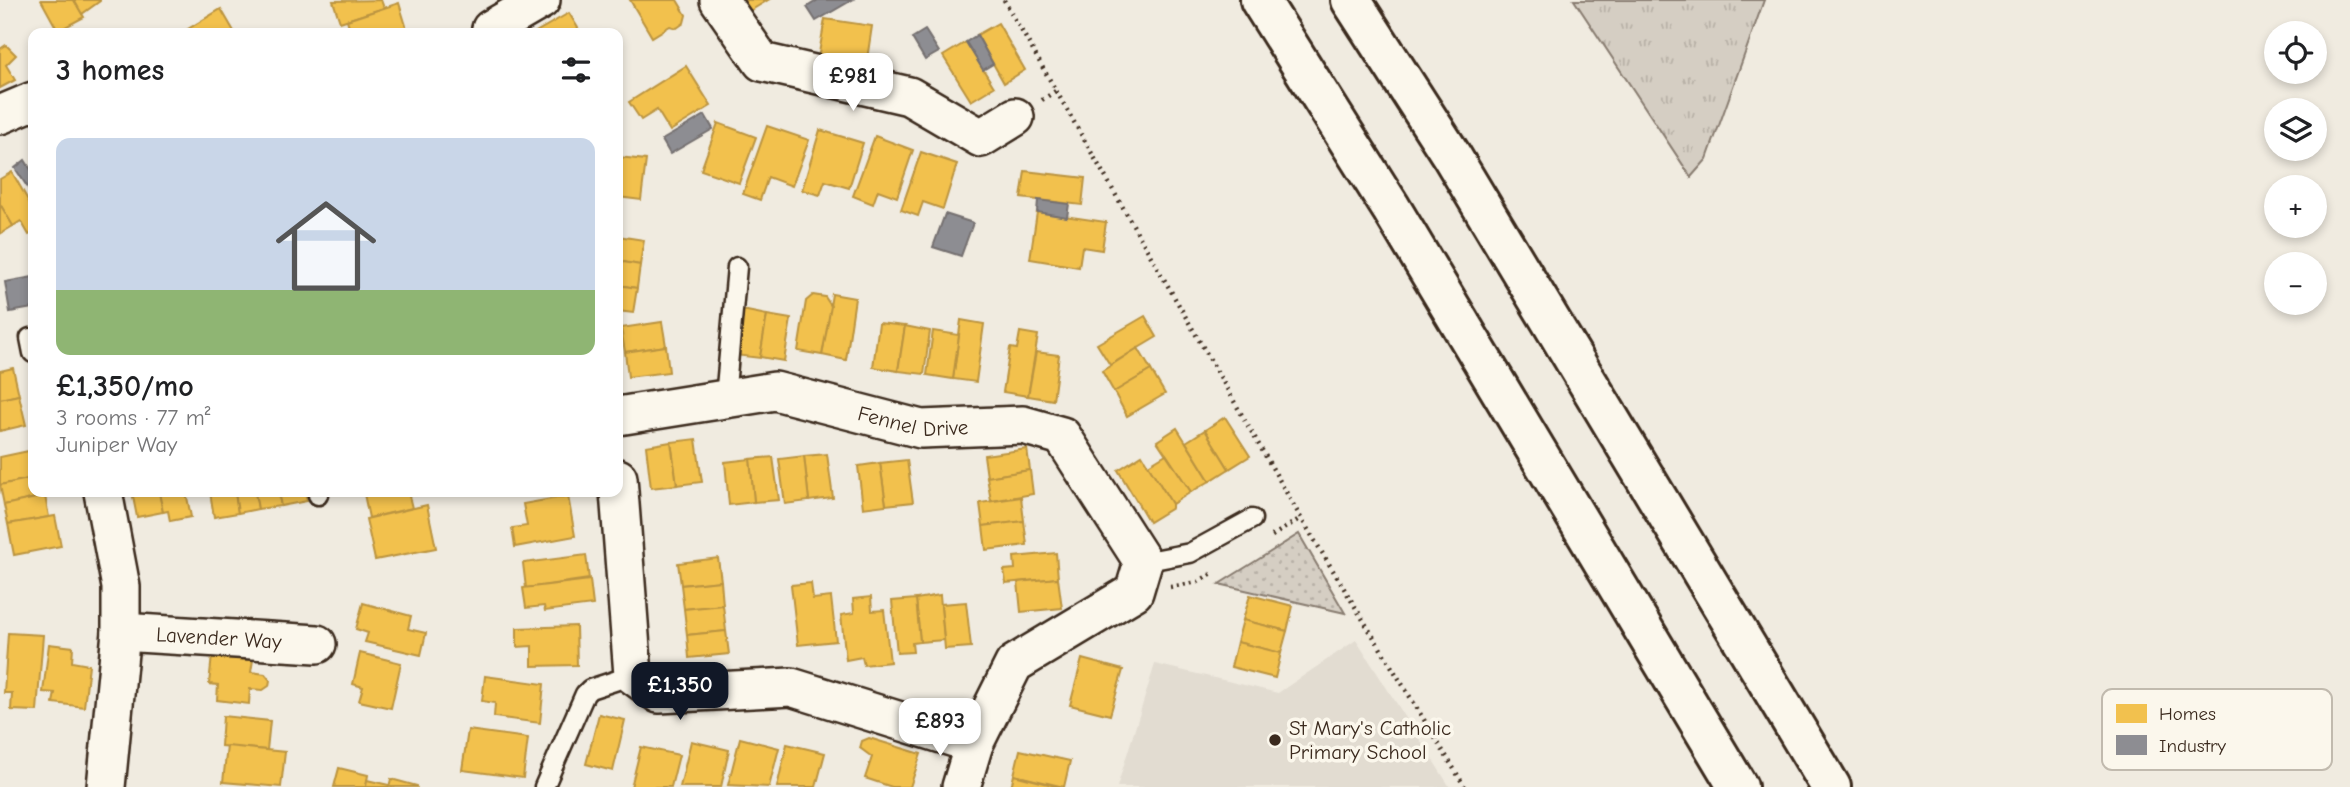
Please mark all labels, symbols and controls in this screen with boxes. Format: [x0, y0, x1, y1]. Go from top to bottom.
map controls [2264, 21, 2327, 315]
button: locate [2264, 21, 2327, 84]
icon: filters [557, 51, 595, 89]
text: 3 homes [56, 53, 164, 88]
pin: £981 [812, 54, 894, 113]
text: £981 [829, 62, 877, 89]
button: layers [2264, 98, 2327, 161]
button: + [2264, 175, 2327, 238]
icon: home [263, 183, 389, 309]
button: − [2264, 252, 2327, 315]
text: £1,350/mo [56, 369, 194, 404]
street label: Fennel Drive [855, 401, 969, 441]
text: 3 rooms · 77 m² [56, 404, 211, 431]
text: Juniper Way [56, 431, 177, 458]
street label: Lavender Way [155, 622, 283, 654]
pin: £1,350 [623, 662, 737, 722]
text: £1,350 [647, 671, 713, 698]
legend [2102, 689, 2332, 770]
pin: £893 [899, 698, 981, 758]
text: Homes [2159, 703, 2216, 725]
text: £893 [915, 707, 965, 734]
place label: St Mary's Catholic Primary School [1289, 716, 1451, 764]
marker: St Mary's Catholic Primary School [1267, 732, 1283, 748]
text: Industry [2159, 735, 2227, 757]

